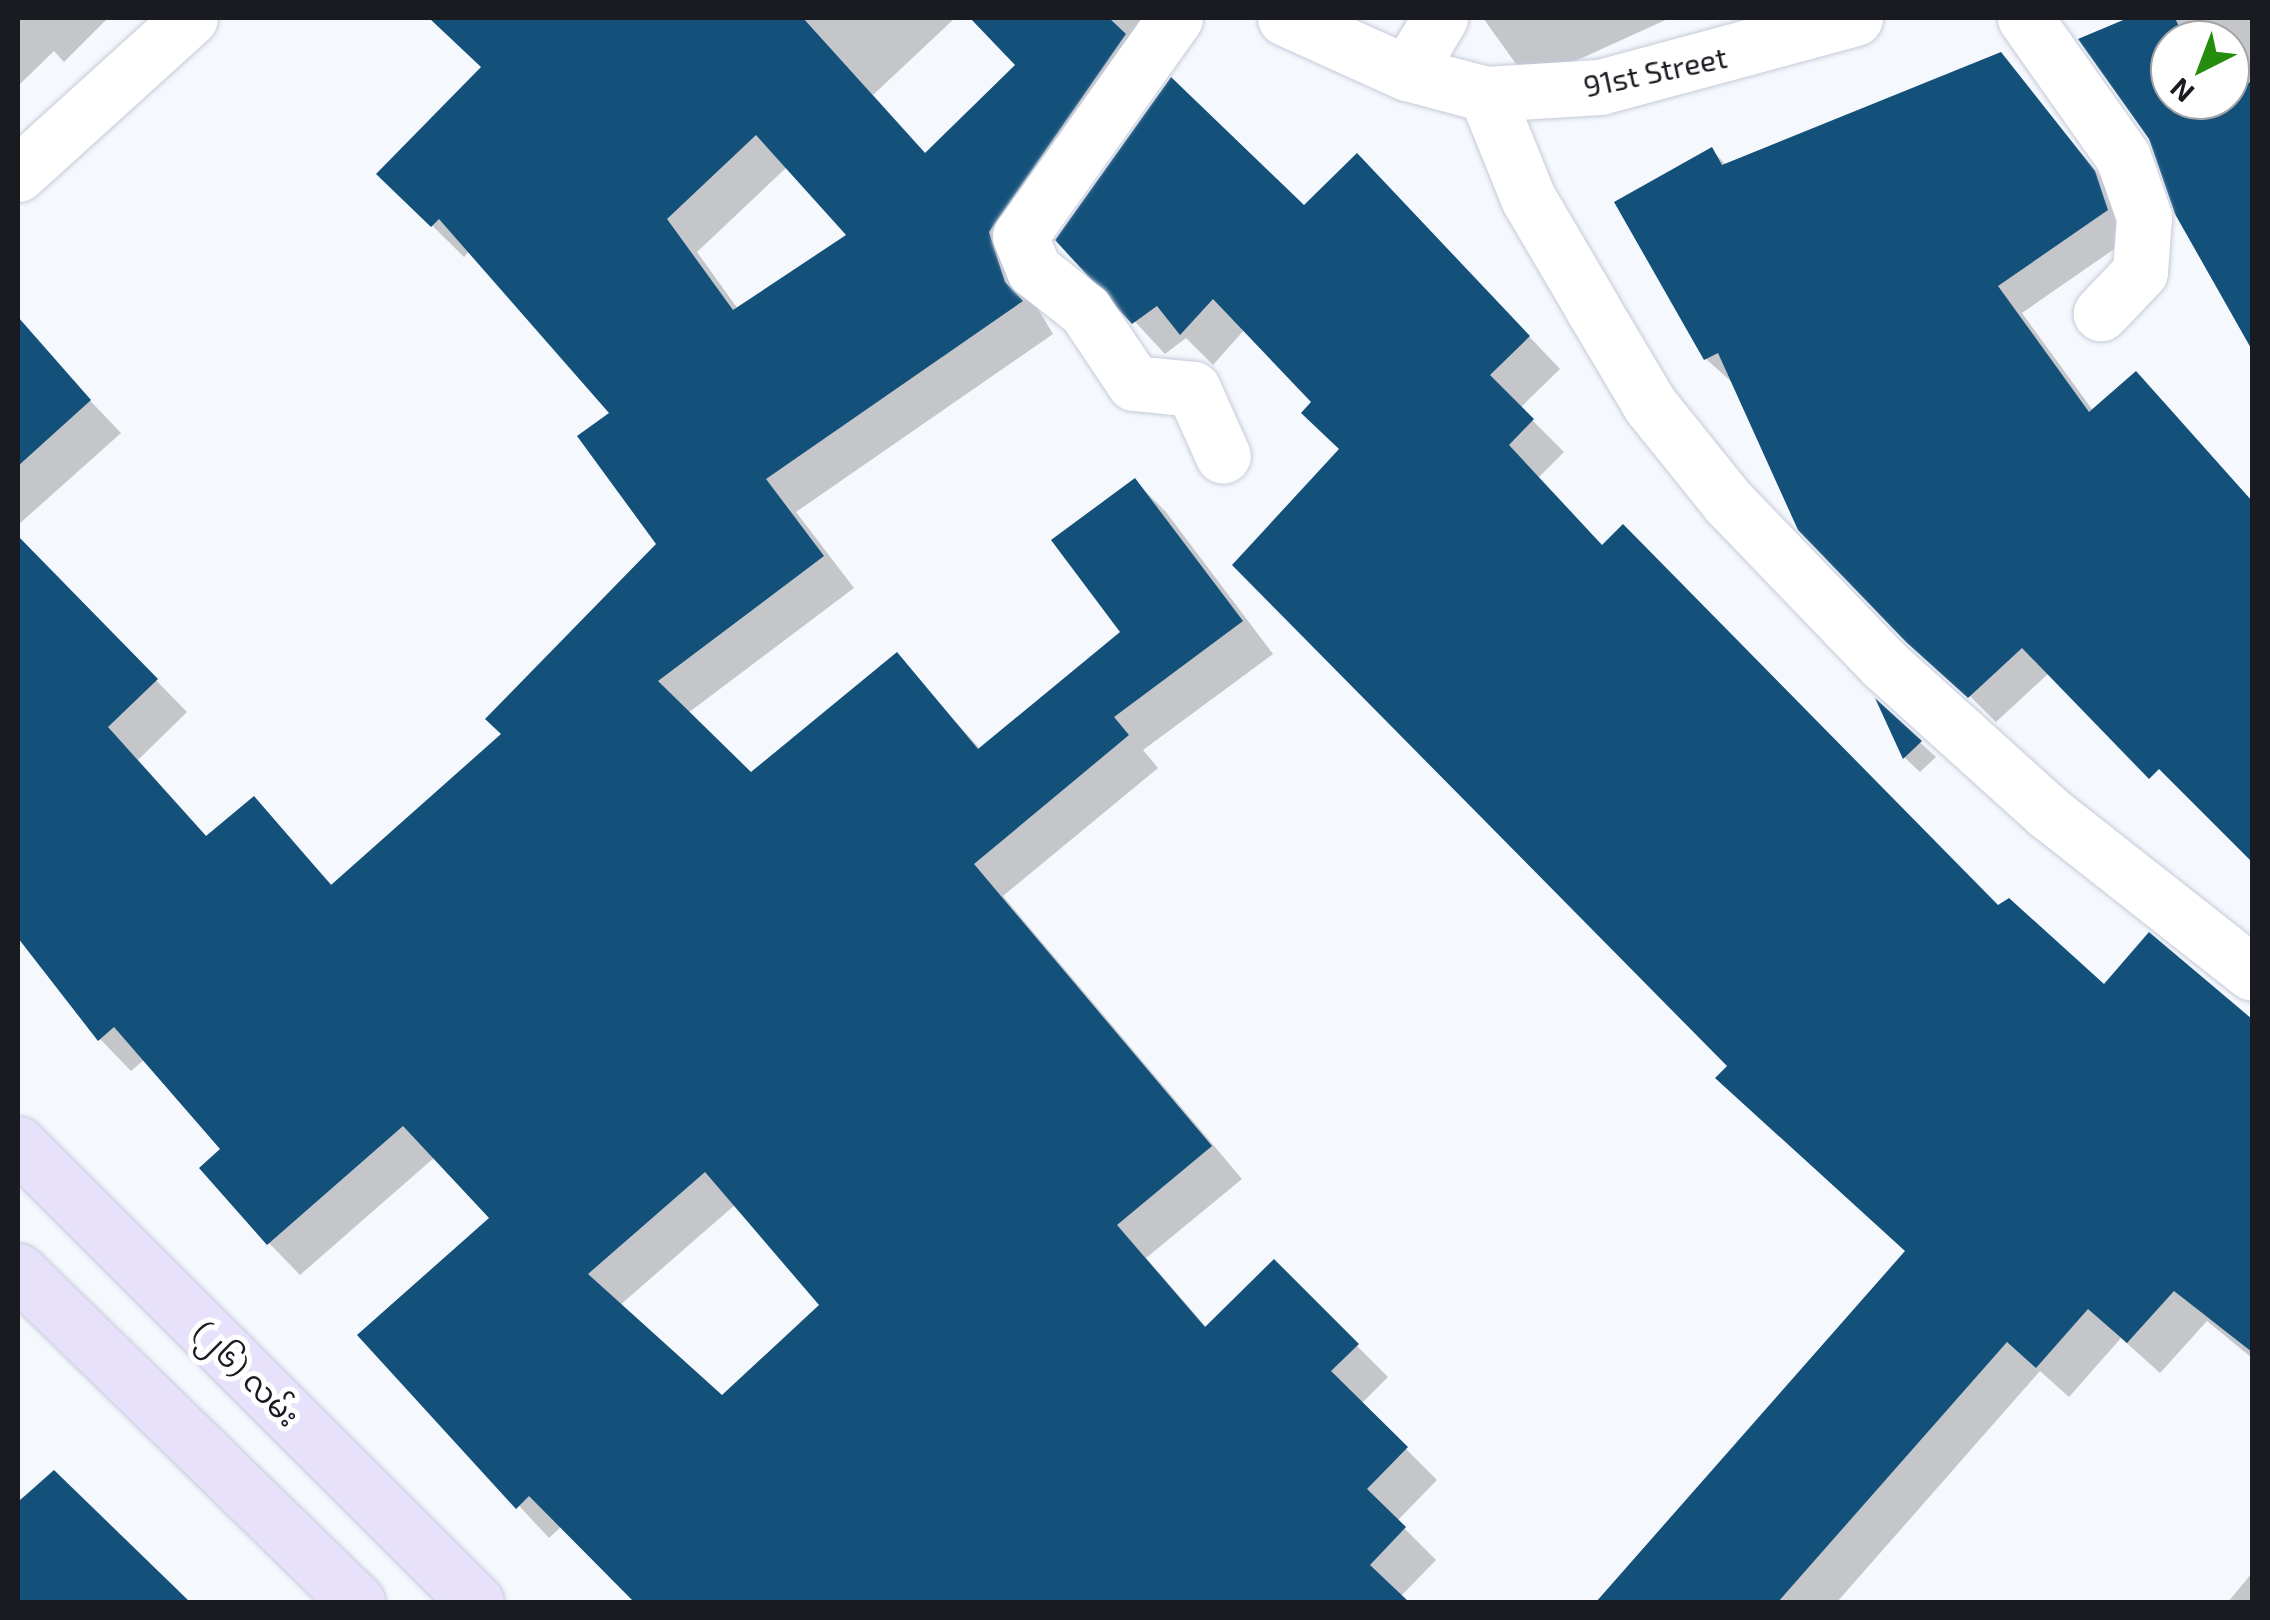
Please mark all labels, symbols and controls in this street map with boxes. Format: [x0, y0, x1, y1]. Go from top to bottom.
north arrow [2150, 20, 2250, 120]
street label: 91st Street [1580, 38, 1730, 104]
text: N [2162, 71, 2200, 110]
street label: (၂၆) လမ်း [187, 1313, 307, 1433]

